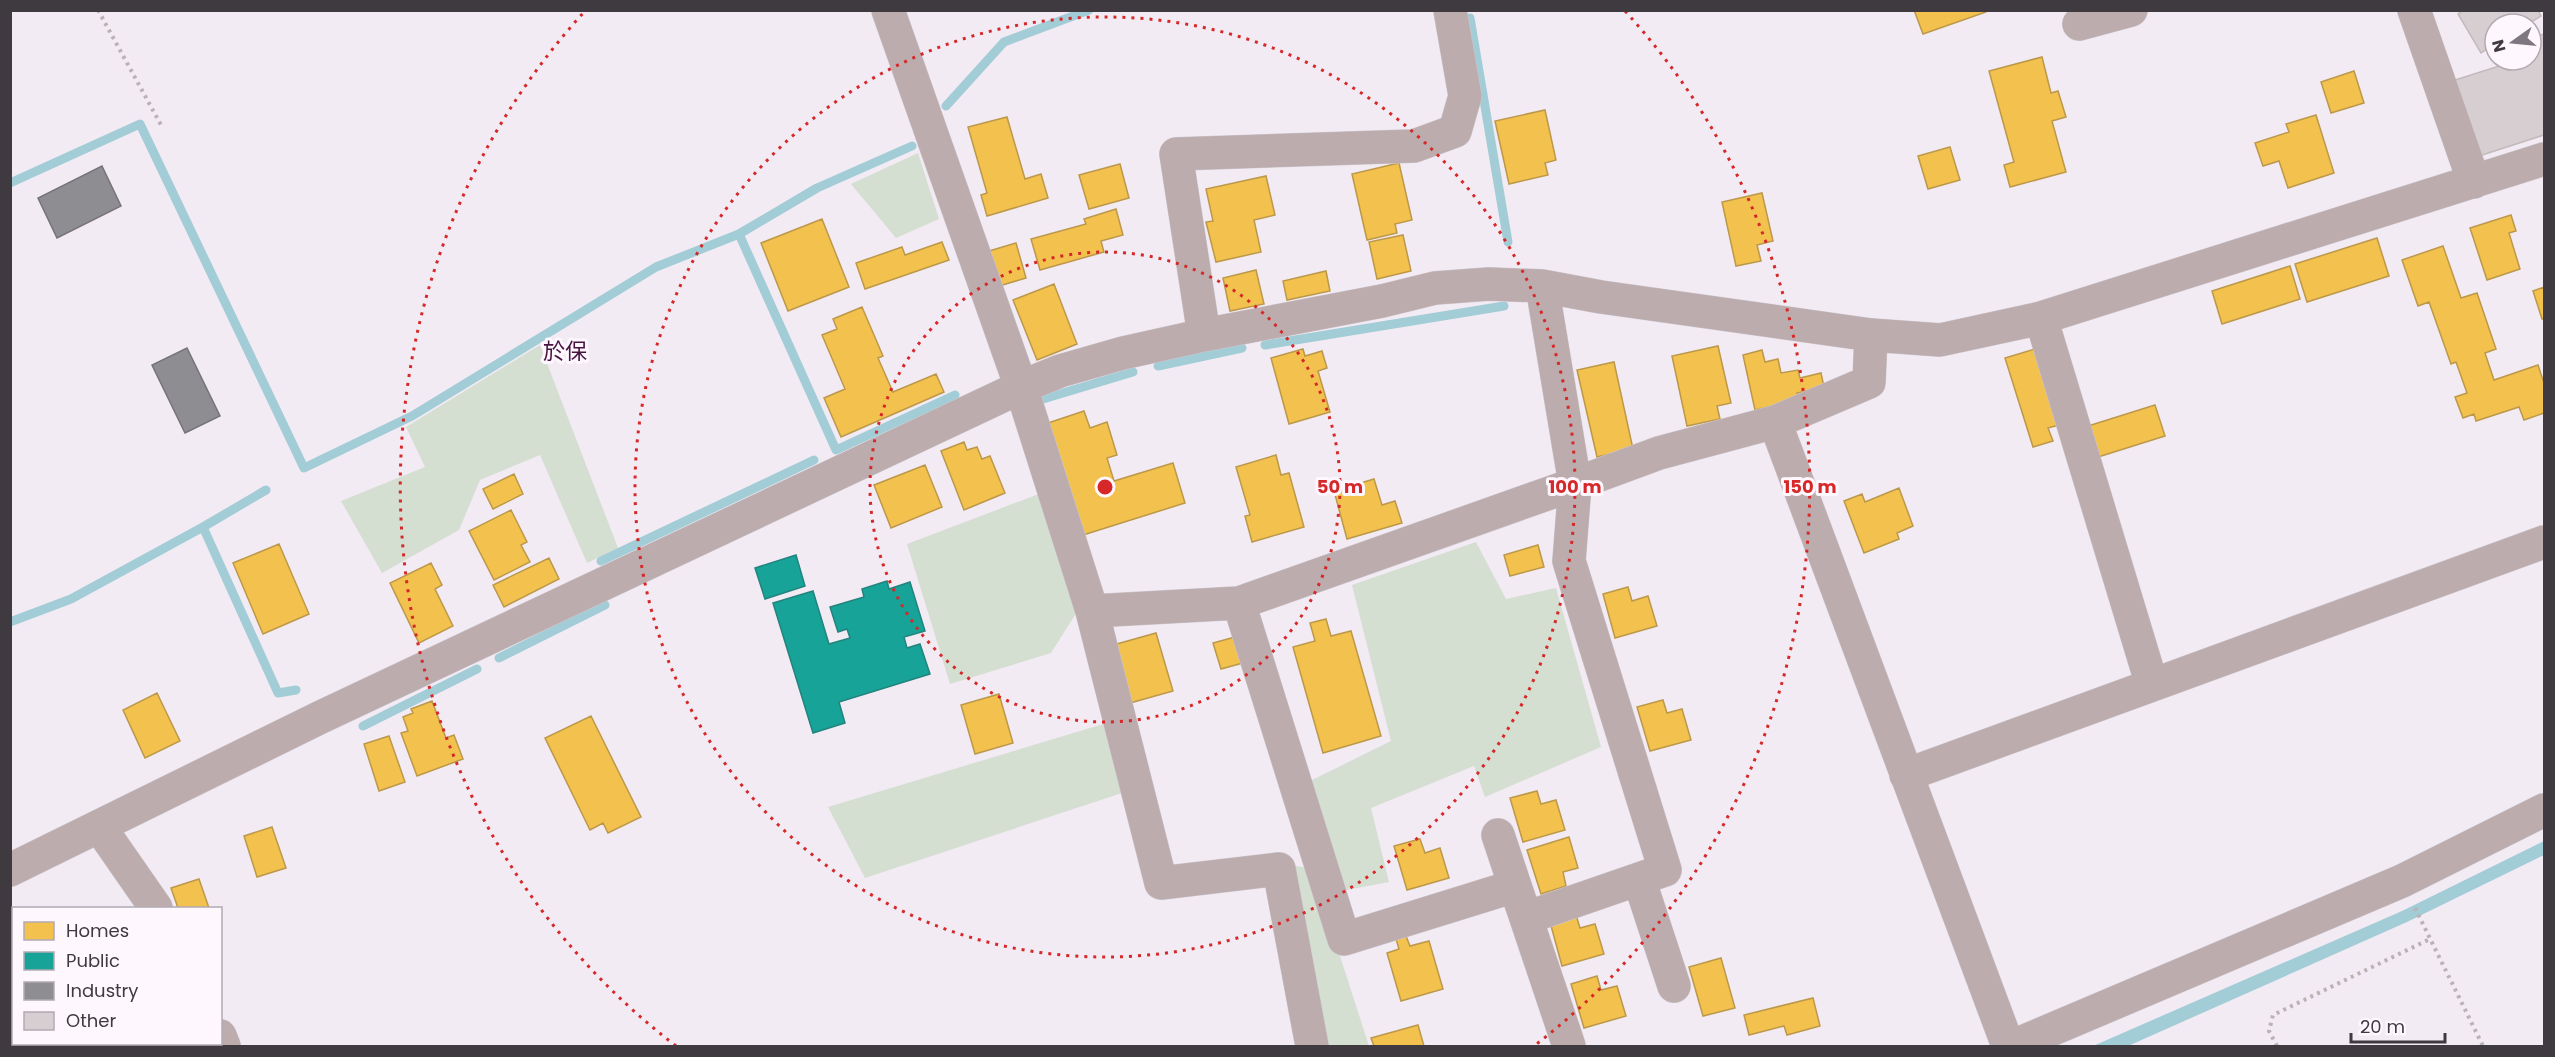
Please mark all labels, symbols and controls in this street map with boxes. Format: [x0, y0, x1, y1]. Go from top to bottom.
north arrow [2483, 12, 2543, 72]
text: N [2486, 37, 2512, 55]
district label: 於保 [543, 336, 587, 367]
text: 50 m [1317, 474, 1363, 499]
text: 100 m [1548, 474, 1602, 499]
text: 150 m [1783, 474, 1837, 499]
centre of rings [1095, 477, 1115, 497]
legend [12, 907, 222, 1045]
text: Homes [66, 918, 129, 943]
text: Public [66, 948, 120, 973]
text: Industry [66, 978, 138, 1003]
scale bar [2351, 1006, 2446, 1044]
text: Other [66, 1008, 116, 1033]
text: 20 m [2360, 1014, 2405, 1039]

